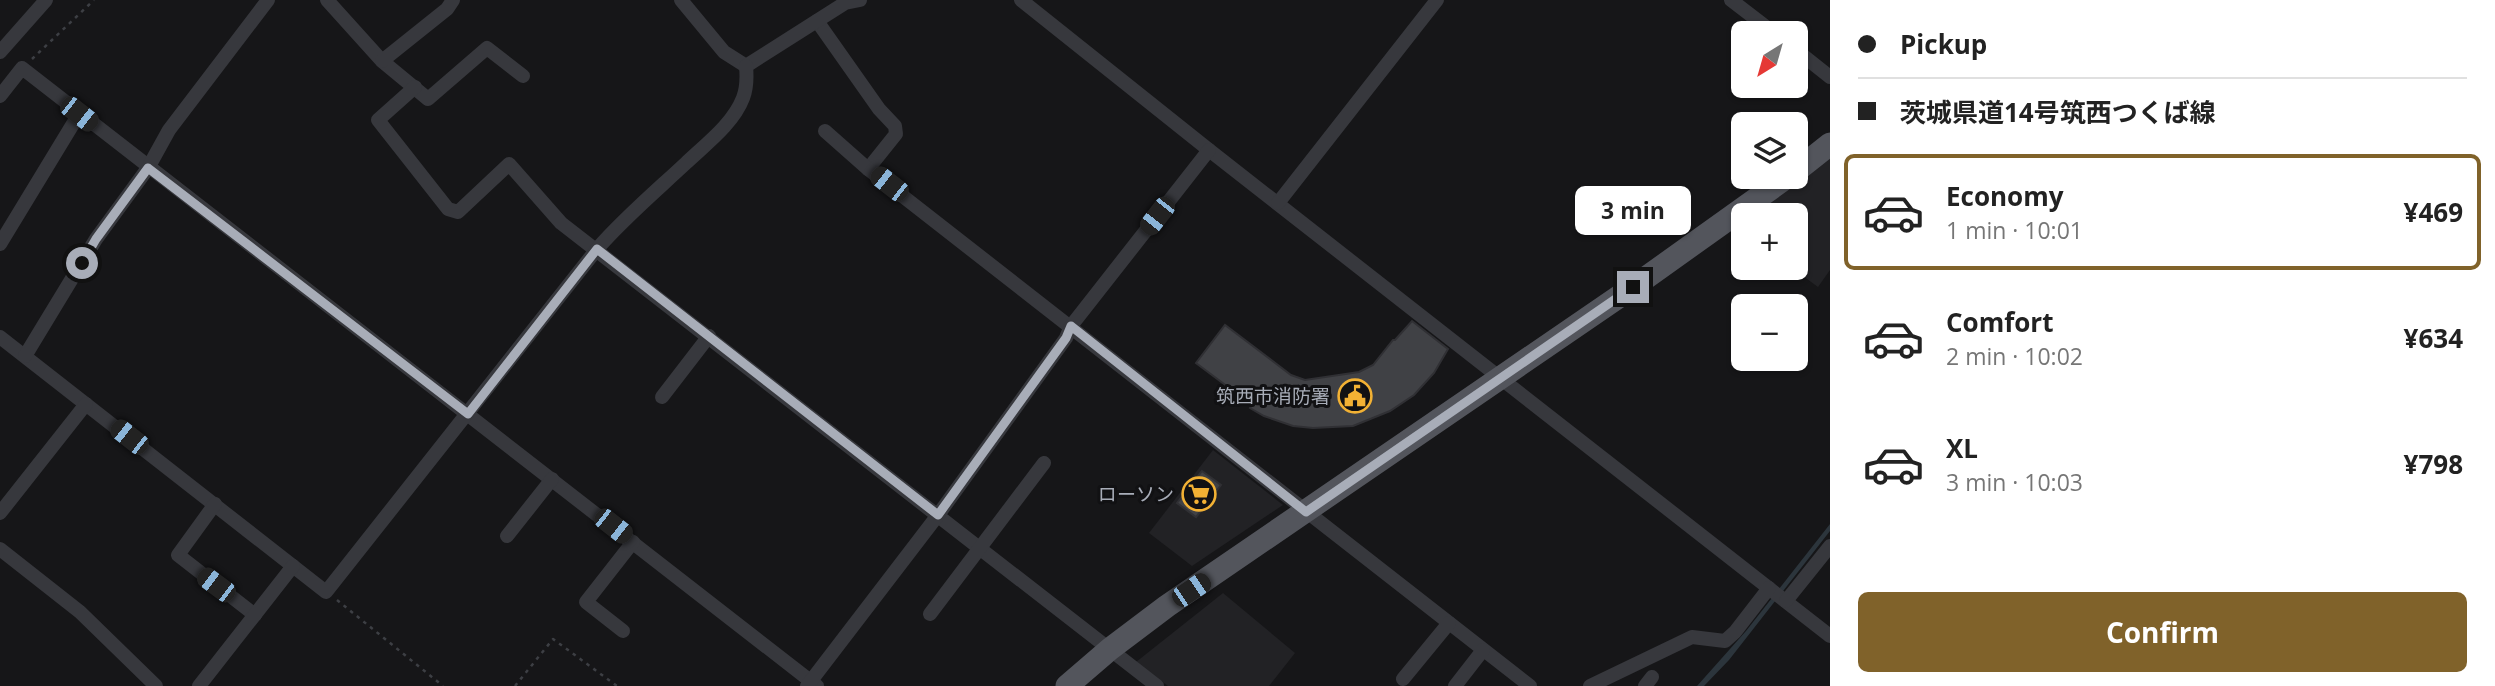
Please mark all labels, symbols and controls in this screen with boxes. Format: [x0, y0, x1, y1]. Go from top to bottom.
north arrow [1731, 21, 1808, 98]
map controls [1731, 21, 1808, 371]
text: Pickup [1900, 26, 1987, 62]
car [56, 93, 103, 135]
text: 茨城県道14号筑西つくば線 [1900, 94, 2216, 130]
button: layers [1731, 112, 1808, 189]
car [866, 163, 913, 205]
text: Economy [1946, 178, 2064, 214]
icon: car [1862, 181, 1925, 244]
callout: 3 min [1575, 186, 1691, 234]
car [1136, 193, 1179, 239]
text: 3 min [1601, 194, 1665, 226]
text: ¥469 [2404, 194, 2463, 230]
button: + [1731, 203, 1808, 280]
text: 1 min · 10:01 [1946, 214, 2083, 246]
route start [66, 247, 98, 279]
route end [1617, 271, 1649, 303]
button: − [1731, 294, 1808, 371]
text: Comfort [1946, 304, 2053, 340]
icon: car [1862, 307, 1925, 370]
text: ¥634 [2404, 320, 2463, 356]
text: 2 min · 10:02 [1946, 340, 2083, 372]
public building icon: 筑西市消防署 [1336, 377, 1374, 415]
place label: 筑西市消防署 [1216, 383, 1330, 409]
car [106, 416, 153, 458]
text: XL [1946, 430, 1978, 466]
icon: car [1862, 433, 1925, 496]
text: ¥798 [2404, 446, 2463, 482]
text: 3 min · 10:03 [1946, 466, 2083, 498]
supermarket icon: ローソン [1180, 475, 1218, 513]
place label: ローソン [1098, 481, 1174, 507]
car [590, 505, 637, 547]
car [193, 564, 240, 606]
car [1168, 570, 1215, 610]
button: Confirm [1858, 592, 2467, 672]

